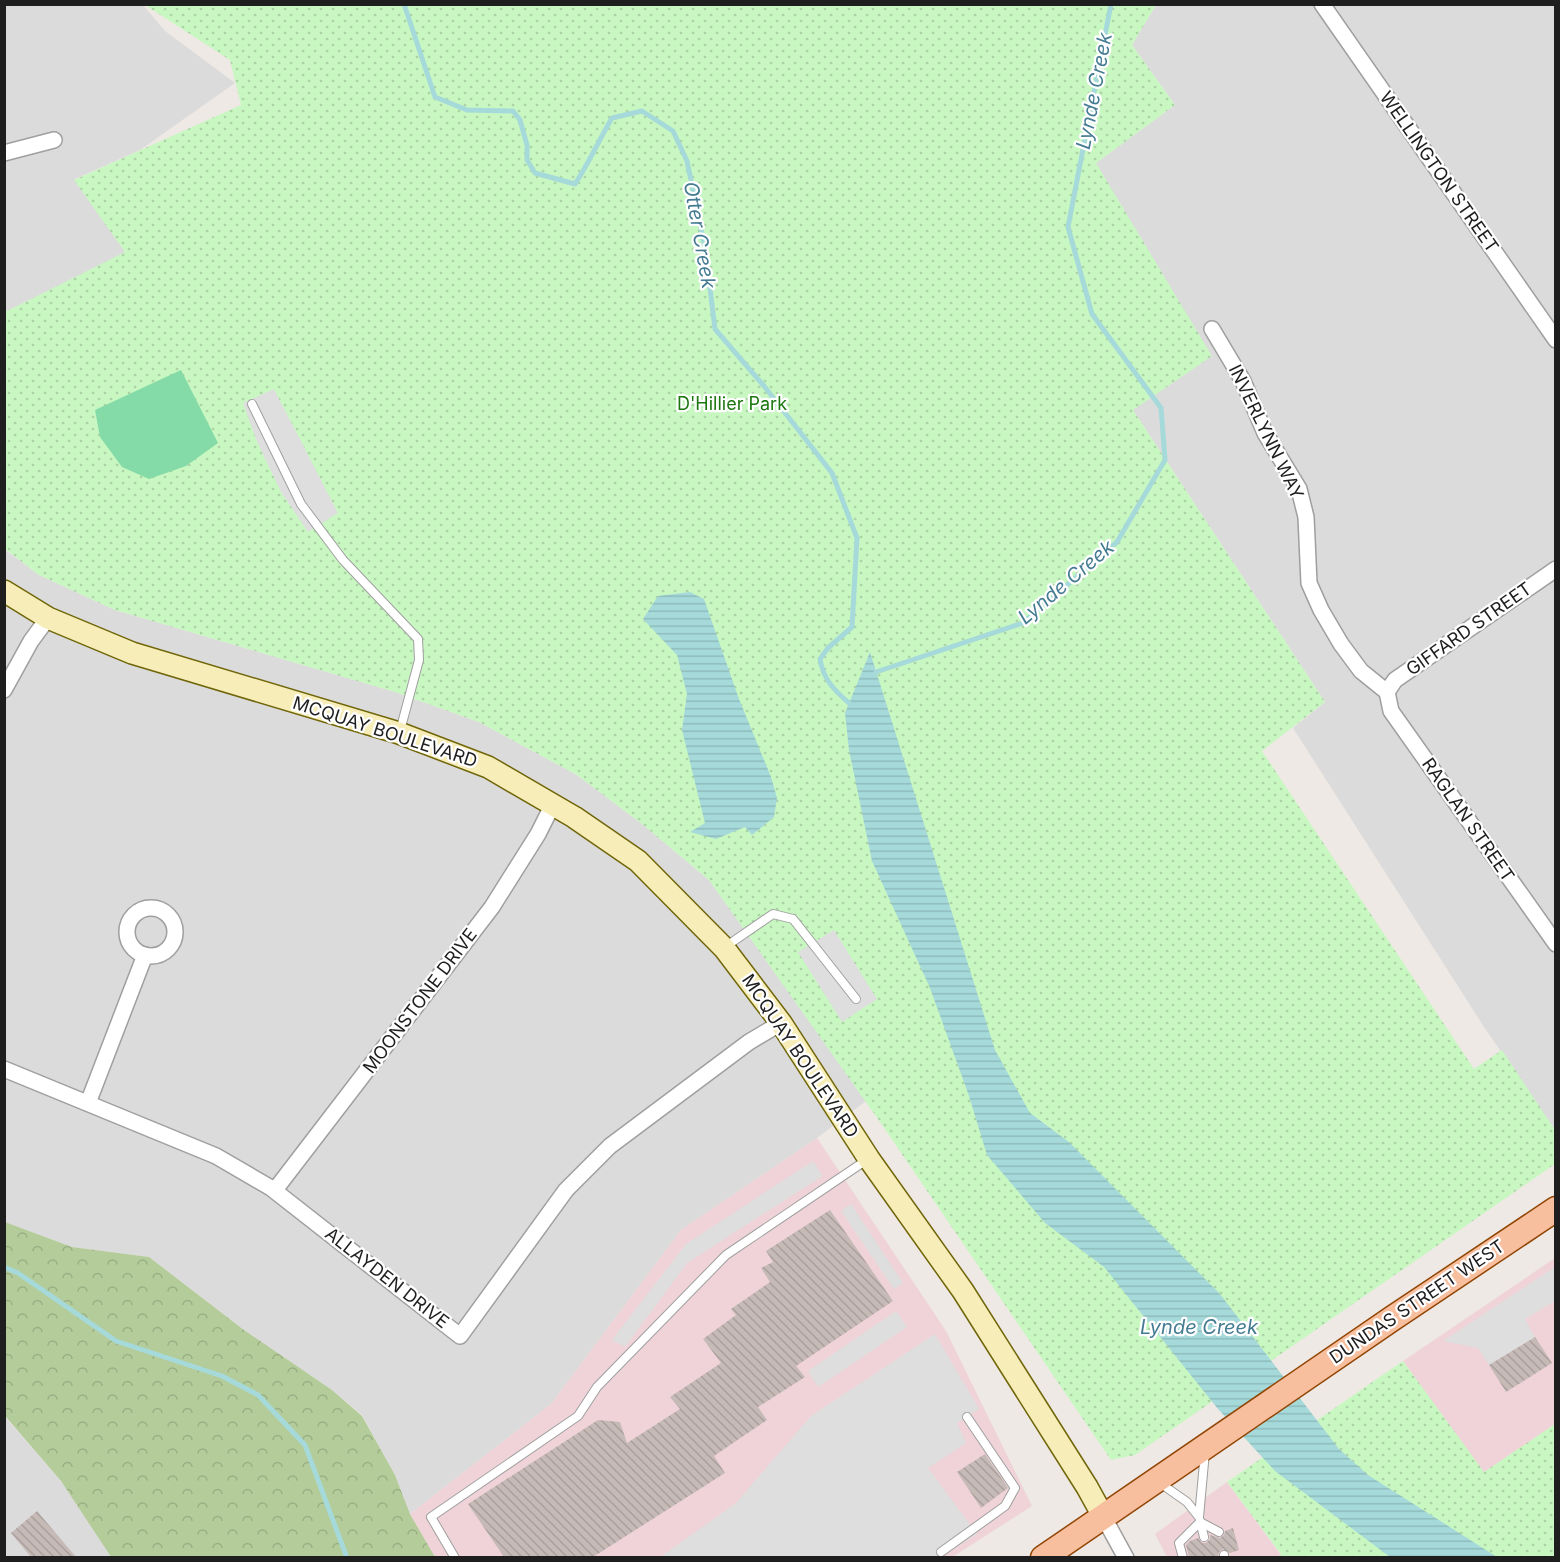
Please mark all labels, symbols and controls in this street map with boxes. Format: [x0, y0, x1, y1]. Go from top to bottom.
water label: Lynde Creek [1071, 30, 1117, 151]
street label: WELLINGTON STREET [1376, 87, 1503, 256]
water label: Otter Creek [679, 180, 721, 291]
street label: INVERLYNN WAY [1225, 361, 1308, 503]
park label: D'Hillier Park [677, 393, 787, 414]
water label: Lynde Creek [1013, 534, 1120, 629]
street label: GIFFARD STREET [1402, 578, 1535, 680]
street label: MCQUAY BOULEVARD [290, 692, 480, 771]
street label: RAGLAN STREET [1418, 754, 1519, 886]
street label: MOONSTONE DRIVE [358, 924, 481, 1077]
street label: MCQUAY BOULEVARD [738, 970, 863, 1141]
street label: ALLAYDEN DRIVE [321, 1223, 453, 1332]
street label: DUNDAS STREET WEST [1325, 1235, 1508, 1368]
water label: Lynde Creek [1140, 1315, 1259, 1339]

